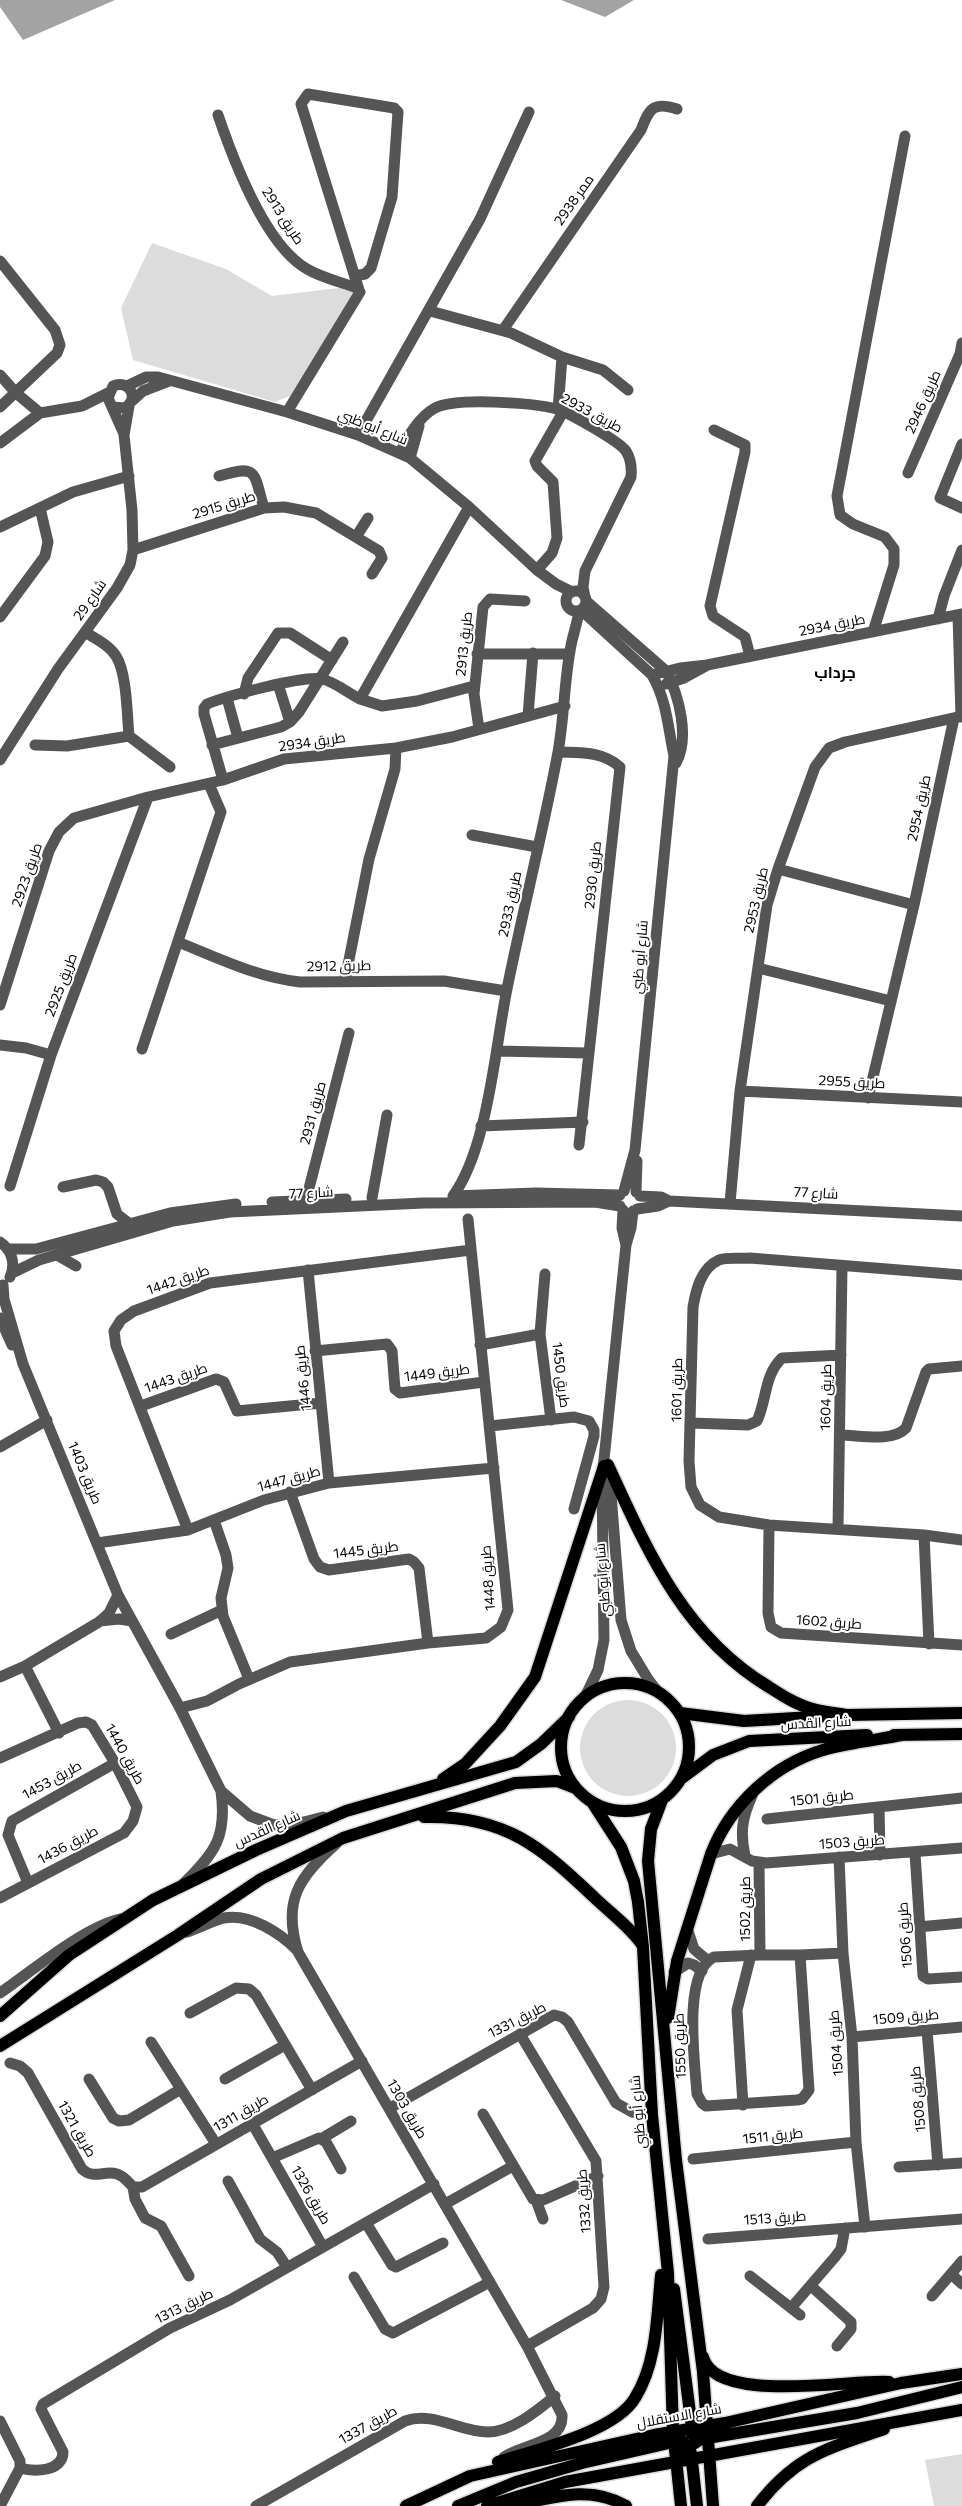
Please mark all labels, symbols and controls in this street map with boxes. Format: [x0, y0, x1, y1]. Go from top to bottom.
street label: ممر 2938 [550, 171, 598, 229]
street label: طريق 2913 [258, 184, 308, 248]
street label: طريق 2946 [902, 368, 944, 436]
street label: طريق 2933 [559, 390, 625, 436]
street label: شارع أبو ظبي [336, 405, 410, 449]
street label: طريق 2915 [191, 487, 257, 523]
street label: شارع 29 [70, 576, 110, 624]
street label: طريق 2934 [797, 610, 867, 640]
street label: طريق 2913 [452, 611, 476, 677]
district label: جرداب [814, 663, 856, 683]
street label: طريق 2934 [278, 729, 346, 755]
street label: طريق 2954 [904, 773, 934, 843]
street label: طريق 2930 [581, 840, 605, 910]
street label: طريق 2923 [8, 841, 46, 909]
street label: طريق 2953 [740, 866, 772, 934]
street label: طريق 2933 [495, 870, 525, 938]
street label: شارع أبو ظبي [628, 919, 652, 995]
street label: طريق 2925 [41, 951, 81, 1019]
street label: طريق 2912 [307, 957, 371, 975]
street label: طريق 2955 [818, 1072, 886, 1092]
street label: طريق 2931 [296, 1080, 330, 1146]
street label: شارع 77 [288, 1183, 334, 1203]
street label: شارع 77 [793, 1183, 839, 1203]
street label: طريق 1442 [145, 1261, 211, 1299]
street label: طريق 1450 [549, 1341, 573, 1409]
street label: طريق 1446 [291, 1344, 315, 1412]
street label: طريق 1601 [668, 1358, 686, 1422]
street label: طريق 1443 [142, 1359, 210, 1397]
street label: طريق 1449 [403, 1361, 471, 1385]
street label: طريق 1604 [817, 1364, 835, 1430]
street label: طريق 1403 [64, 1439, 106, 1507]
street label: طريق 1447 [256, 1463, 322, 1495]
street label: طريق 1445 [332, 1538, 400, 1562]
street label: شارع أبو ظبي [591, 1542, 615, 1618]
street label: طريق 1448 [477, 1545, 499, 1611]
street label: طريق 1602 [795, 1611, 863, 1633]
street label: شارع القدس [780, 1713, 852, 1733]
street label: طريق 1440 [102, 1721, 148, 1787]
street label: طريق 1453 [19, 1757, 85, 1803]
street label: طريق 1501 [789, 1786, 855, 1810]
street label: شارع القدس [231, 1807, 303, 1851]
street label: طريق 1436 [35, 1822, 101, 1868]
street label: طريق 1503 [819, 1831, 885, 1853]
street label: طريق 1502 [737, 1876, 753, 1942]
street label: طريق 1506 [894, 1901, 916, 1969]
street label: طريق 1331 [485, 1998, 549, 2042]
street label: طريق 1509 [872, 2006, 940, 2028]
street label: طريق 1504 [825, 2009, 847, 2077]
street label: طريق 1550 [670, 2013, 690, 2079]
street label: طريق 1508 [907, 2065, 929, 2133]
street label: شارع أبو ظبي [626, 2074, 650, 2150]
street label: طريق 1303 [383, 2076, 431, 2142]
street label: طريق 1311 [211, 2091, 271, 2135]
street label: طريق 1321 [54, 2098, 100, 2160]
street label: طريق 1511 [742, 2124, 804, 2148]
street label: طريق 1326 [288, 2163, 334, 2227]
street label: طريق 1332 [573, 2168, 595, 2234]
street label: طريق 1513 [743, 2207, 807, 2229]
street label: طريق 1313 [152, 2285, 216, 2327]
street label: شارع الاستقلال [635, 2400, 723, 2432]
street label: طريق 1337 [336, 2402, 400, 2448]

